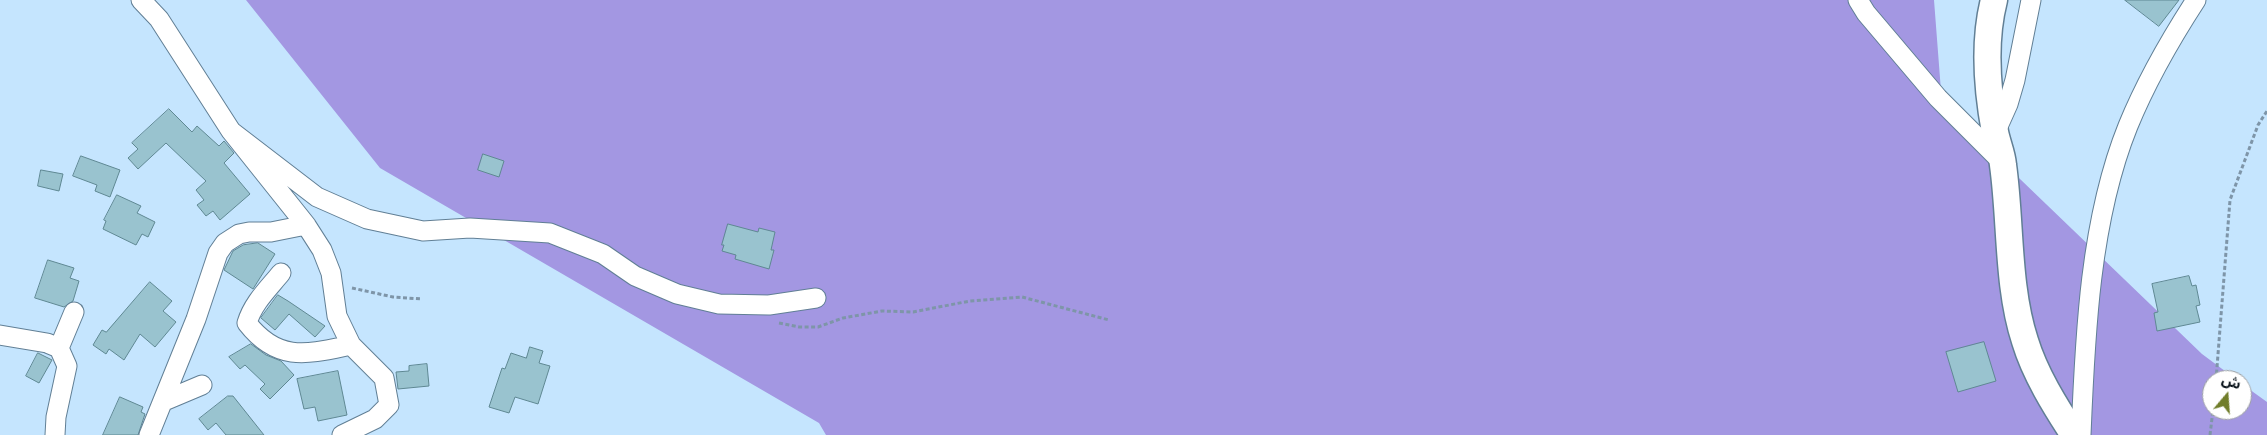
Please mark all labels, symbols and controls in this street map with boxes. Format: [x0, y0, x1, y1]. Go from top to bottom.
north arrow [2202, 370, 2252, 420]
text: ش [2220, 370, 2243, 392]

